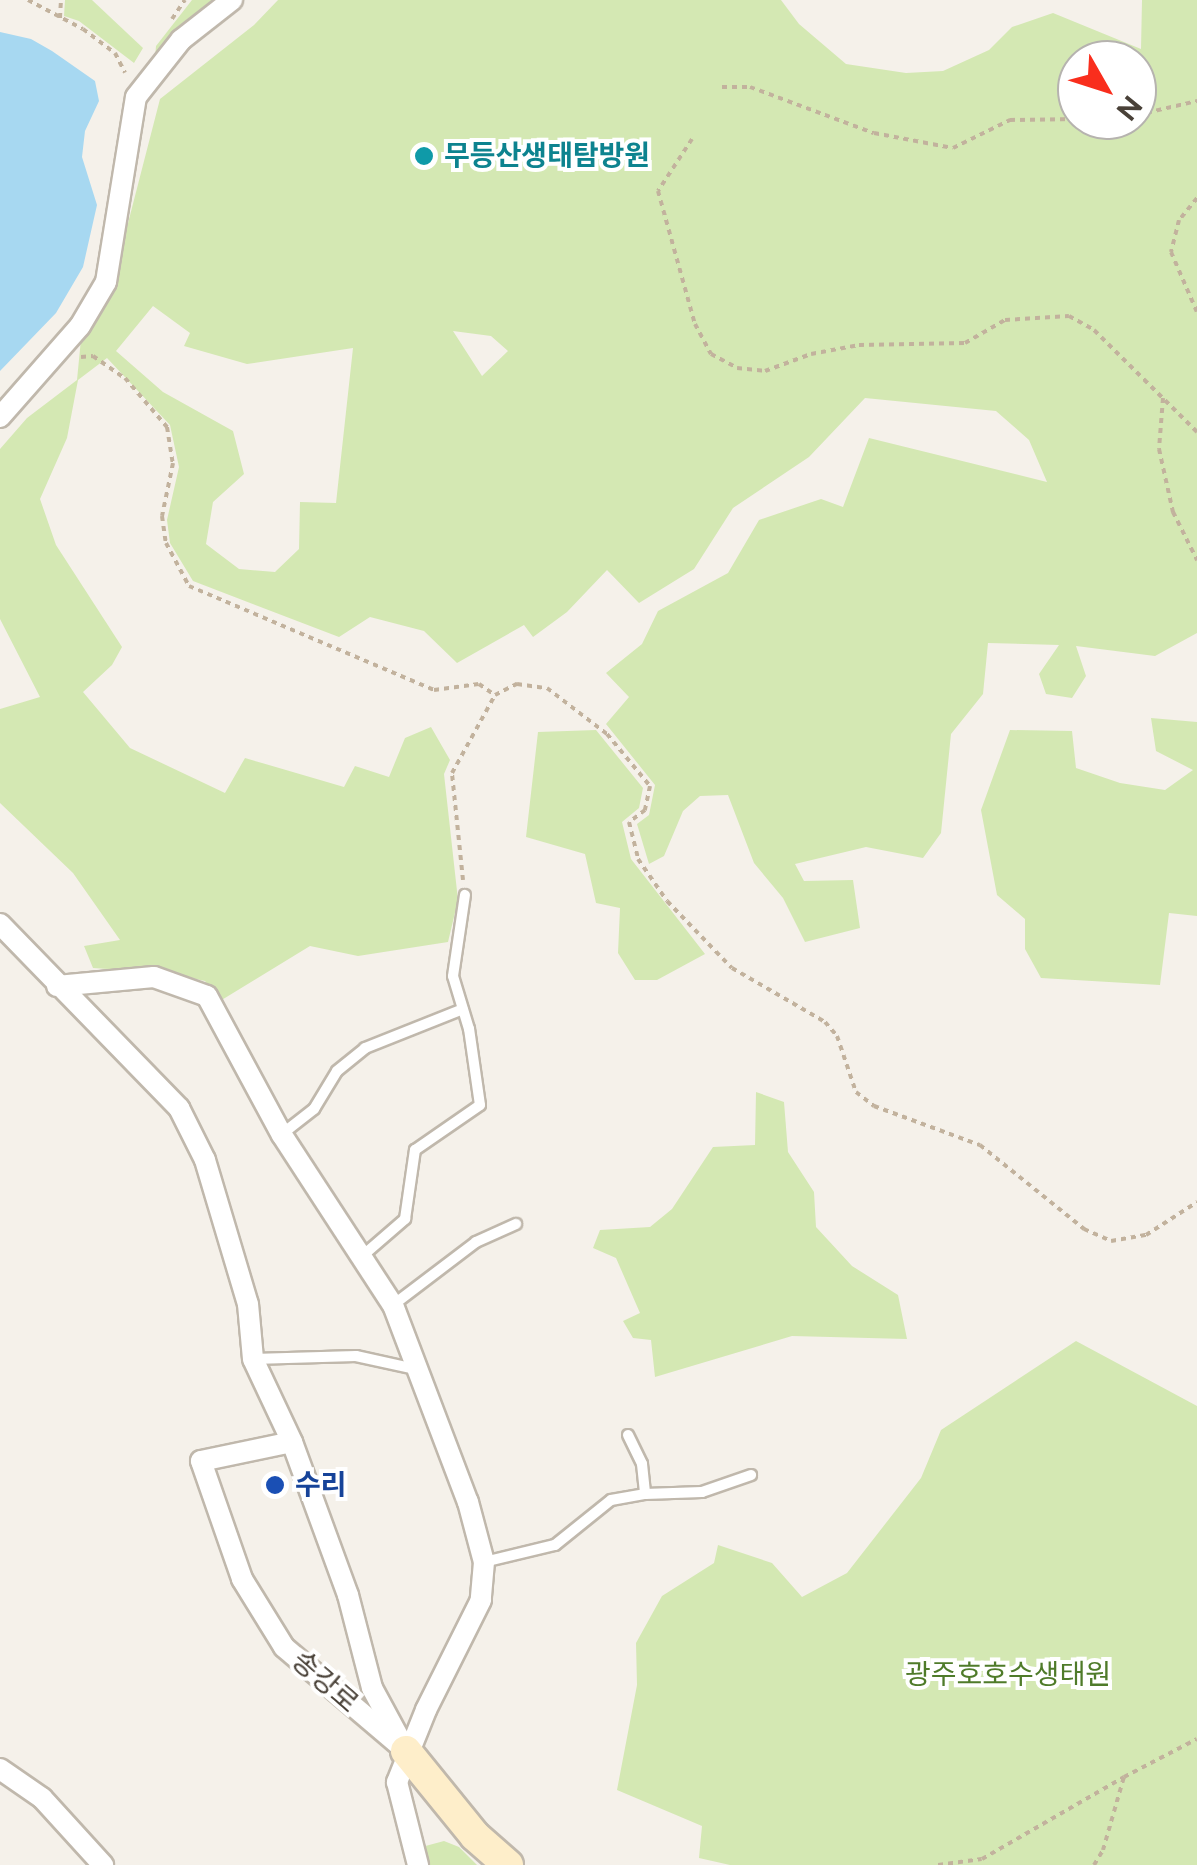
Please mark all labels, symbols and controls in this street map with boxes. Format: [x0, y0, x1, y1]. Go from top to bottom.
north arrow [1057, 40, 1157, 140]
text: N [1110, 89, 1149, 127]
place label: 무등산생태탐방원 [444, 139, 650, 173]
marker: 무등산생태탐방원 [413, 145, 435, 167]
place label: 수리 [295, 1468, 347, 1502]
marker: 수리 [264, 1474, 286, 1496]
street label: 송강로 [285, 1644, 365, 1720]
park label: 광주호호수생태원 [905, 1658, 1111, 1692]

